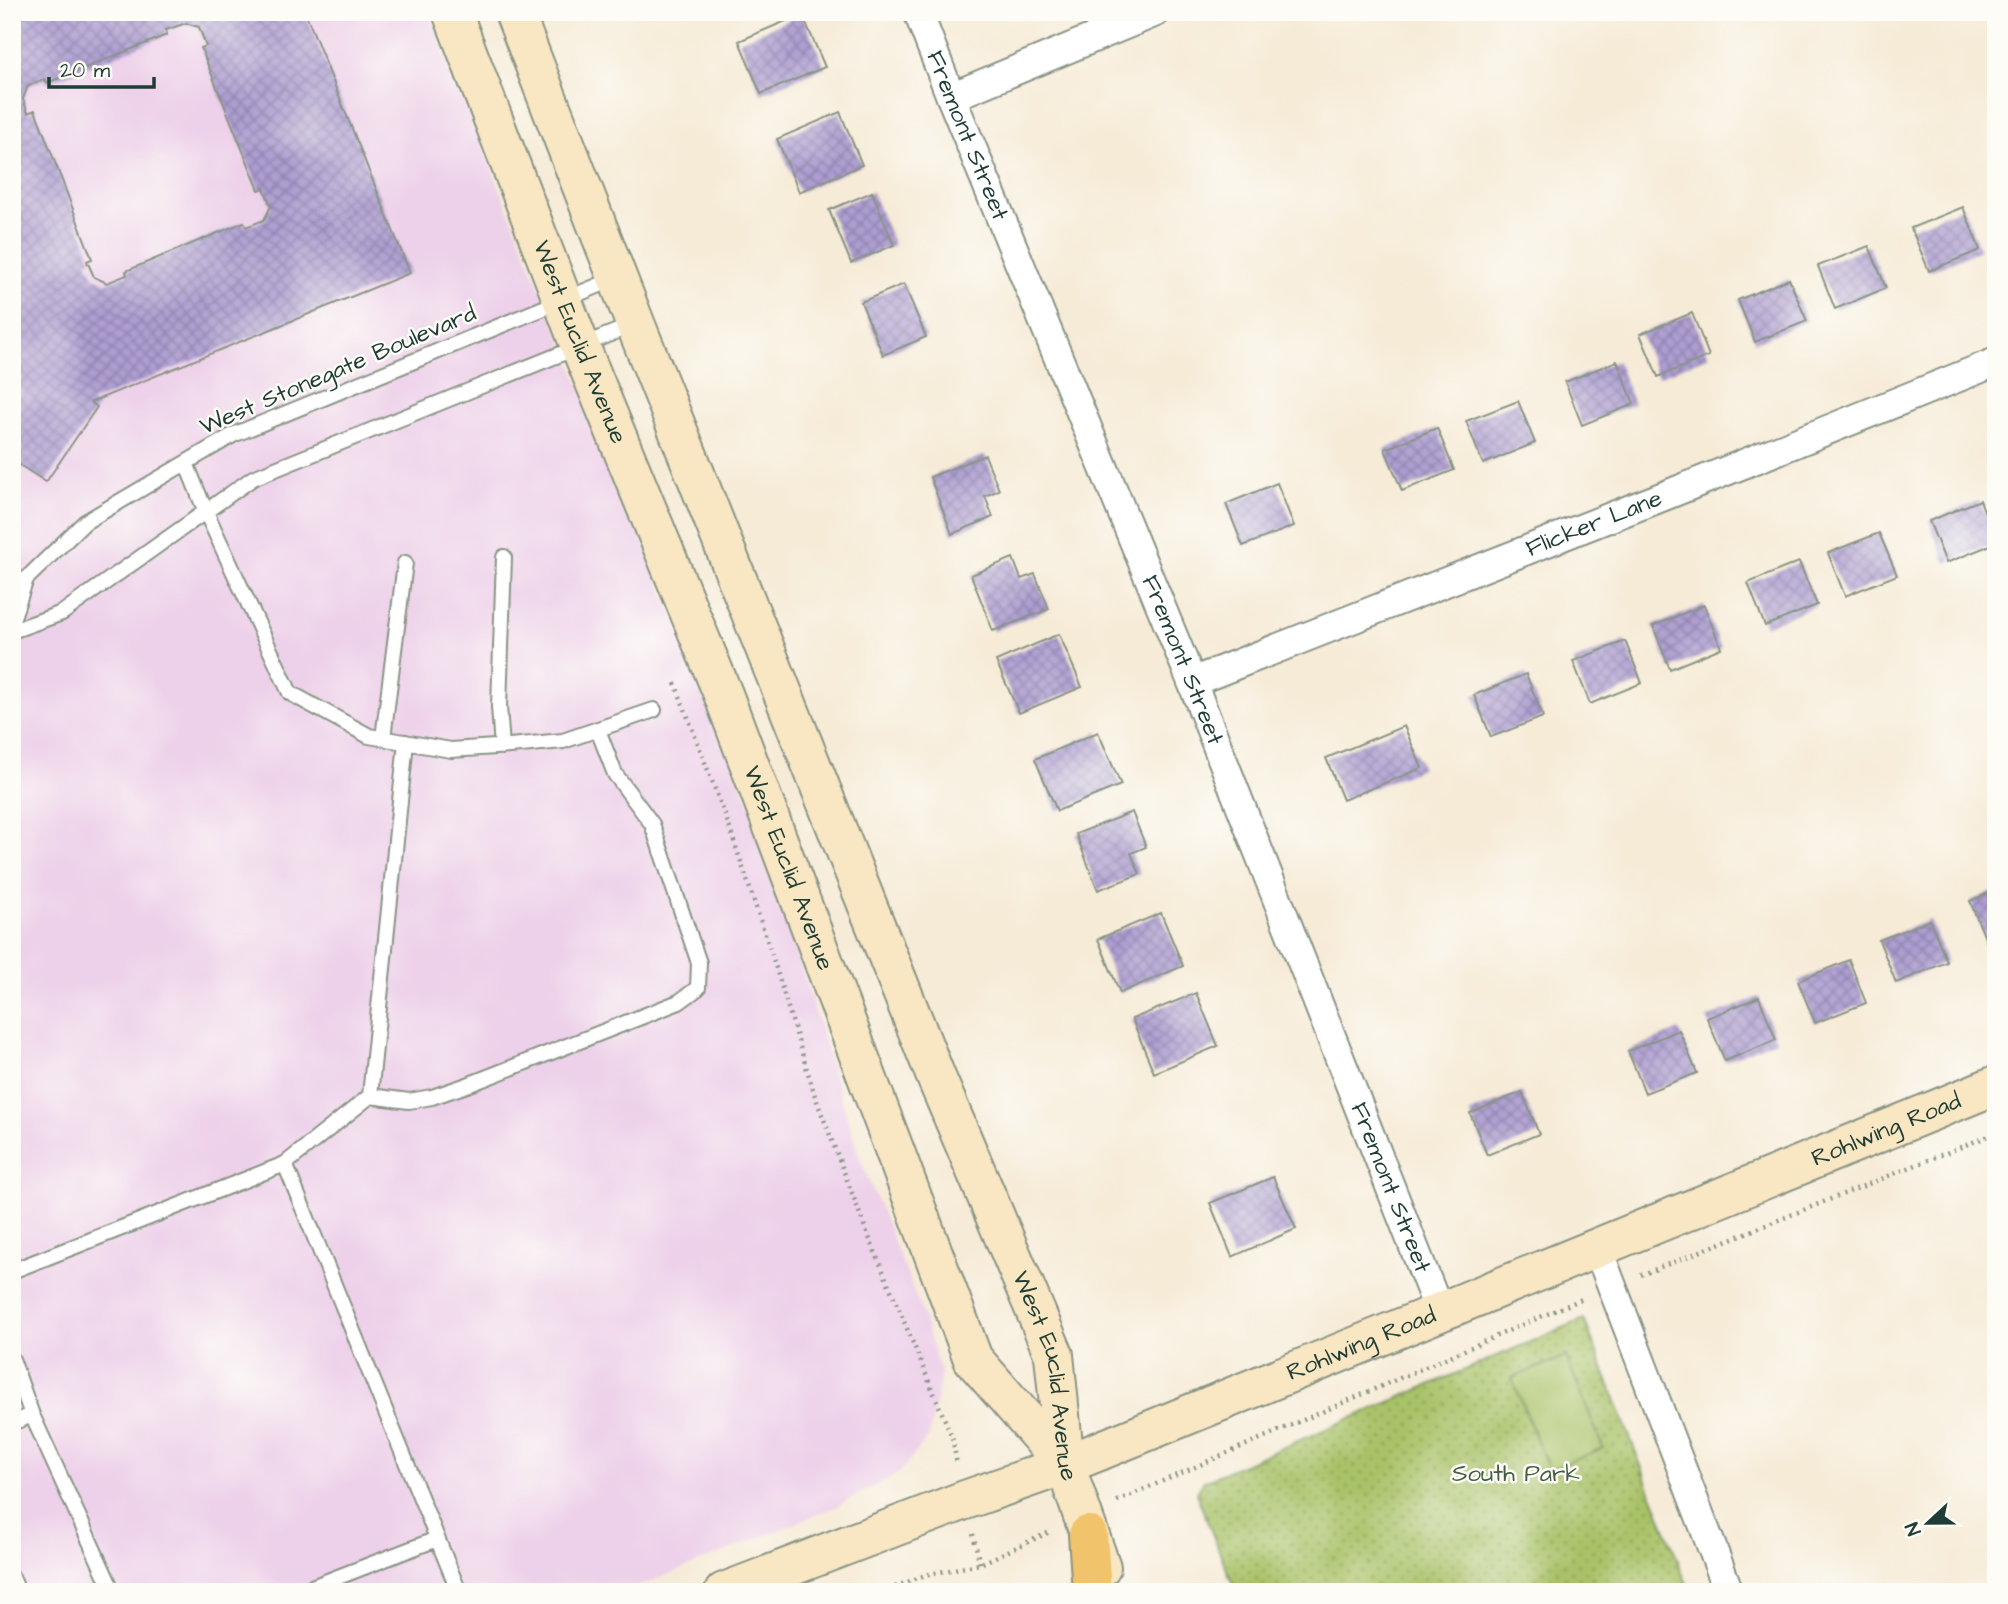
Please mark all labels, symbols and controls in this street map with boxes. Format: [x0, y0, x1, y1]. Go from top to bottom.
scale bar [49, 46, 154, 90]
street label: Fremont Street [918, 46, 1017, 226]
text: 20 m [60, 56, 111, 85]
street label: West Euclid Avenue [524, 236, 635, 449]
street label: West Stonegate Boulevard [195, 296, 482, 445]
street label: Flicker Lane [1521, 481, 1667, 566]
street label: Fremont Street [1133, 570, 1232, 750]
street label: West Euclid Avenue [735, 761, 842, 975]
street label: Rohlwing Road [1807, 1084, 1966, 1175]
street label: Fremont Street [1342, 1097, 1439, 1278]
street label: West Euclid Avenue [1003, 1266, 1086, 1486]
street label: Rohlwing Road [1282, 1298, 1441, 1390]
park label: South Park [1452, 1457, 1580, 1491]
north arrow [1892, 1488, 1962, 1558]
text: N [1899, 1518, 1928, 1539]

